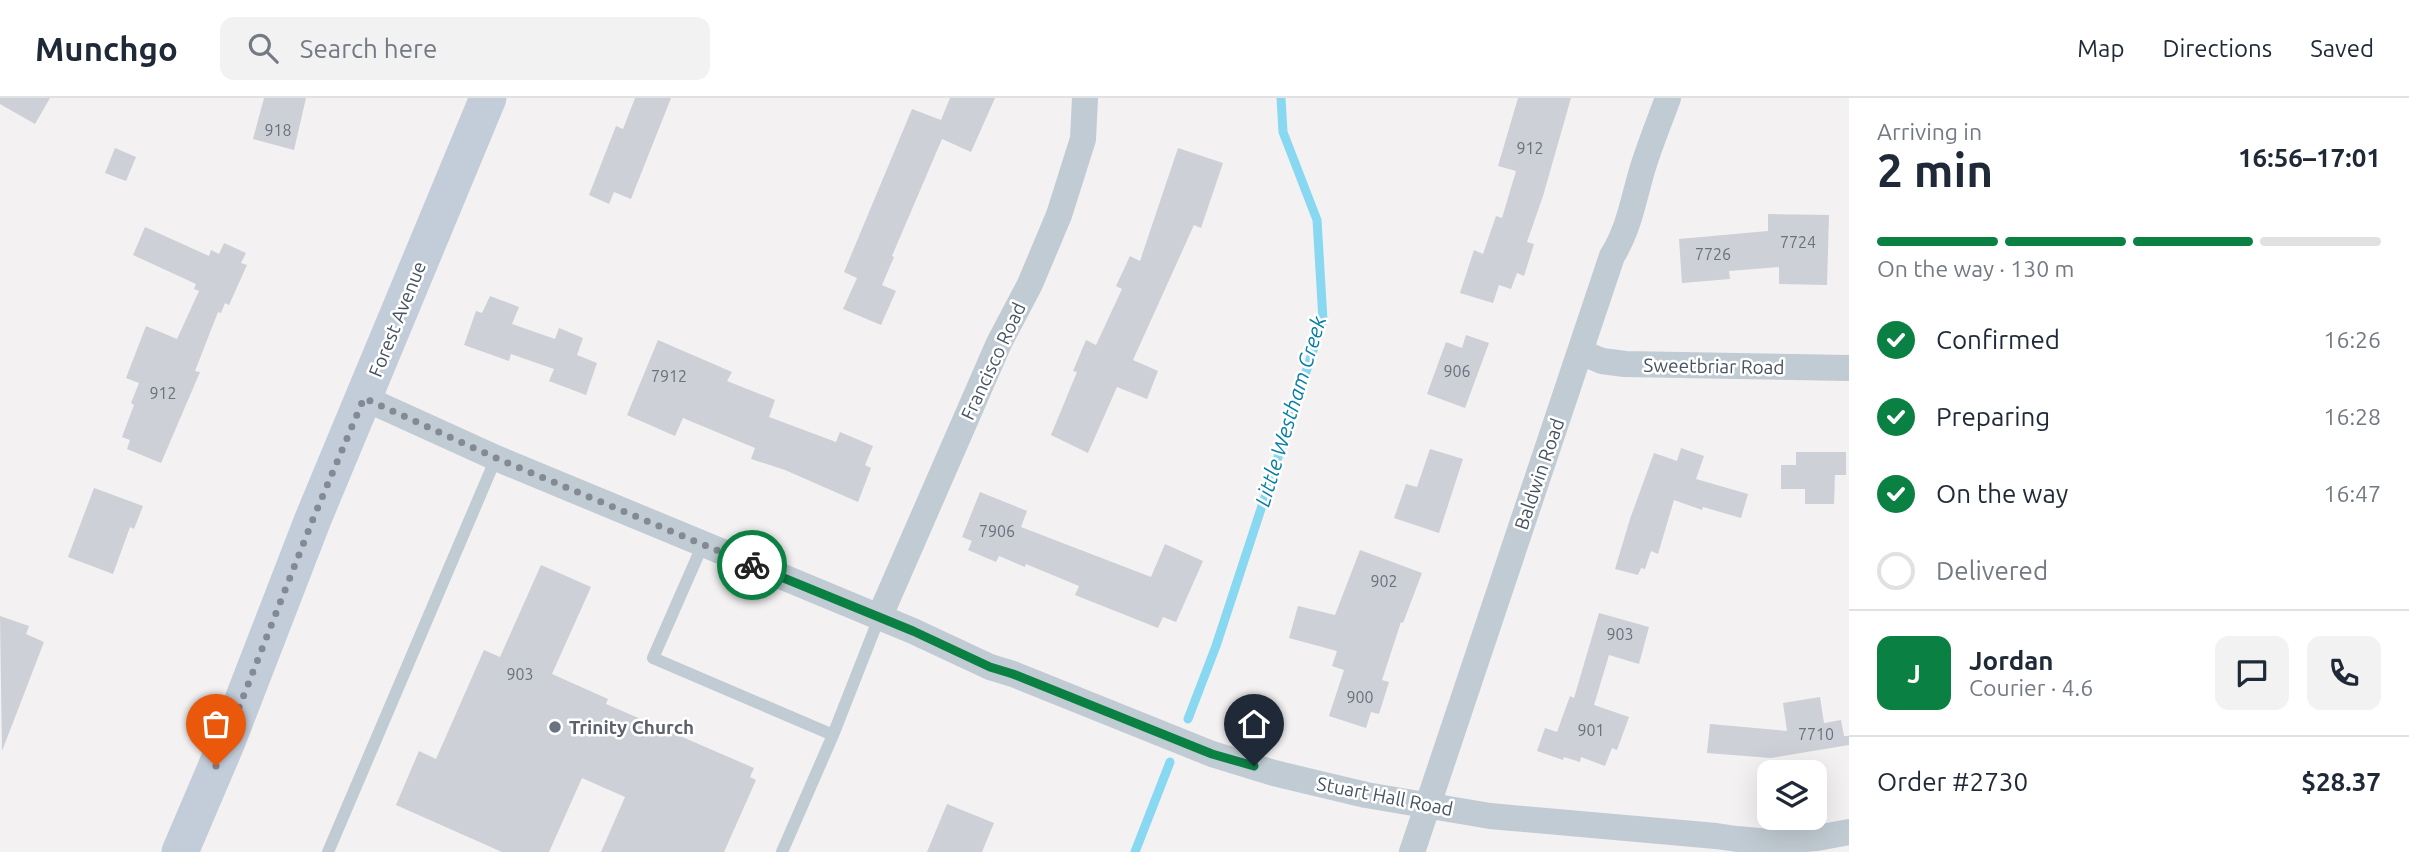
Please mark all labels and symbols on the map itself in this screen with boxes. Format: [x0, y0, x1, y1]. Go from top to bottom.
house number: 918 [264, 121, 292, 139]
house number: 912 [1516, 139, 1544, 157]
house number: 7724 [1780, 233, 1816, 251]
house number: 7726 [1695, 245, 1731, 263]
street label: Forest Avenue [364, 258, 430, 380]
street label: Francisco Road [956, 299, 1030, 423]
water label: Little Westham Creek [1250, 313, 1330, 509]
street label: Sweetbriar Road [1643, 354, 1785, 378]
house number: 906 [1443, 362, 1471, 380]
house number: 7912 [651, 367, 687, 385]
house number: 912 [149, 384, 177, 402]
street label: Baldwin Road [1510, 415, 1568, 533]
house number: 7906 [979, 522, 1015, 540]
courier [717, 530, 787, 600]
house number: 902 [1370, 572, 1398, 590]
house number: 903 [1606, 625, 1634, 643]
house number: 903 [506, 665, 534, 683]
house number: 900 [1346, 688, 1374, 706]
pin [186, 694, 246, 766]
pin [1224, 694, 1284, 766]
place label: Trinity Church [569, 716, 694, 738]
marker: Trinity Church [547, 719, 563, 735]
house number: 901 [1577, 721, 1605, 739]
house number: 7710 [1798, 725, 1834, 743]
street label: Stuart Hall Road [1315, 772, 1455, 820]

